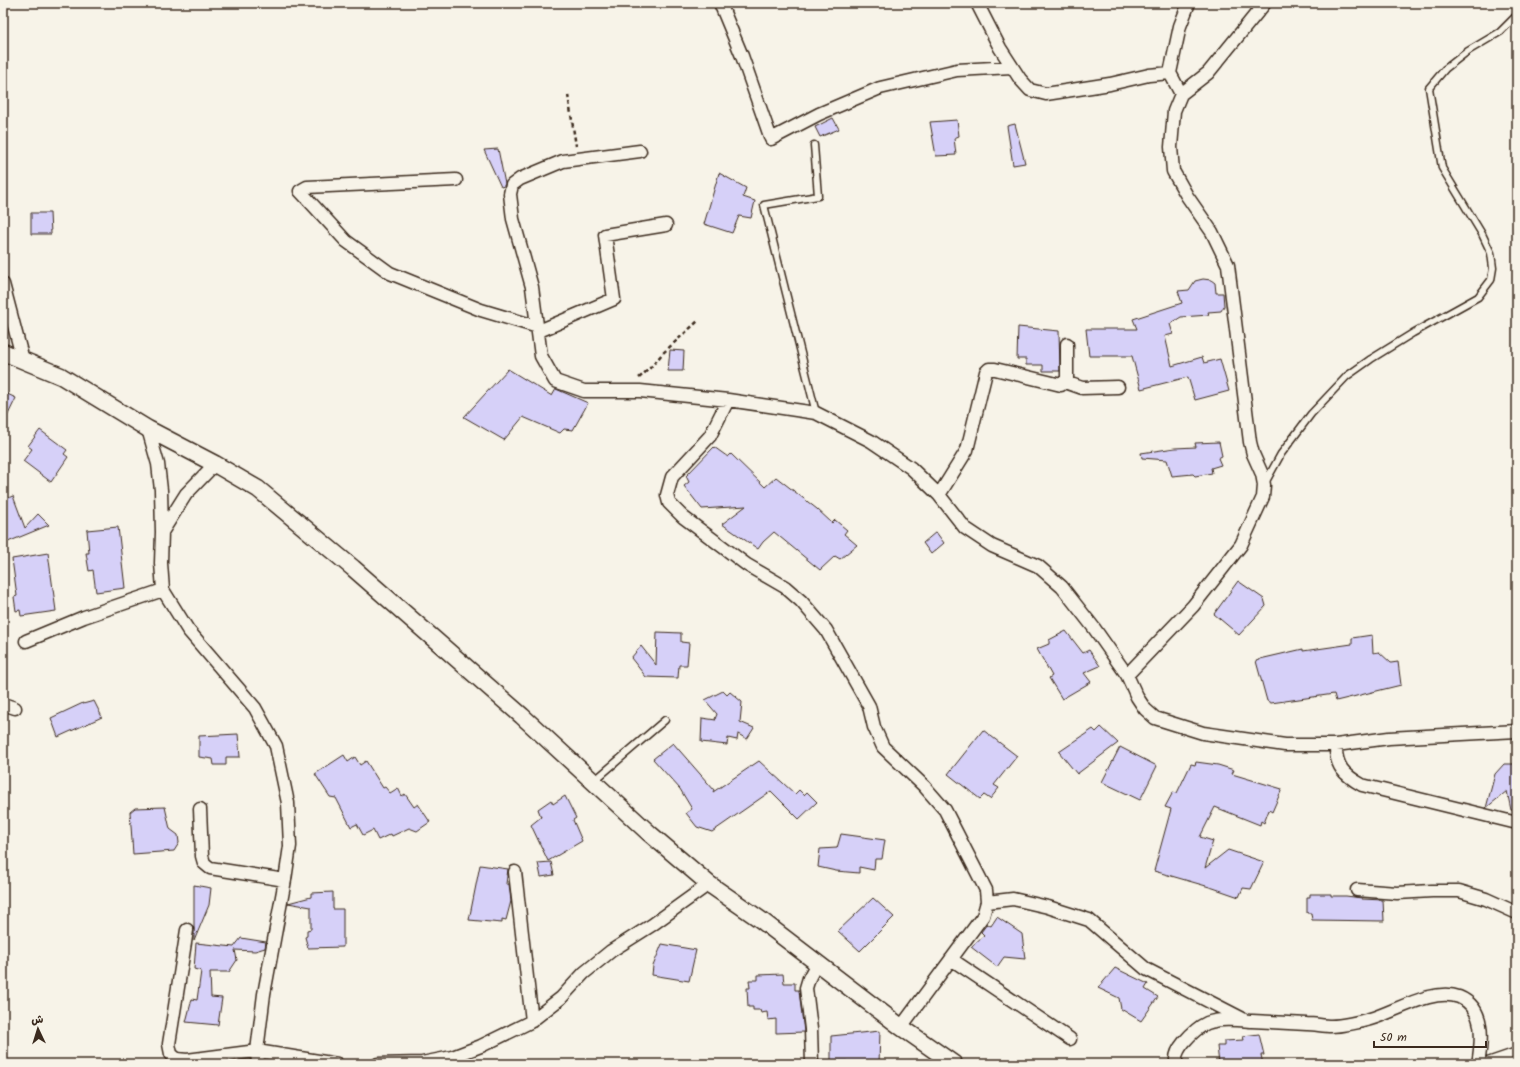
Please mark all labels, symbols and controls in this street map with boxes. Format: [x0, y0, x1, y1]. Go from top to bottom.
north arrow [18, 1009, 58, 1049]
text: ش [31, 1011, 44, 1029]
scale bar [1374, 1023, 1486, 1049]
text: 50 m [1380, 1028, 1407, 1047]

